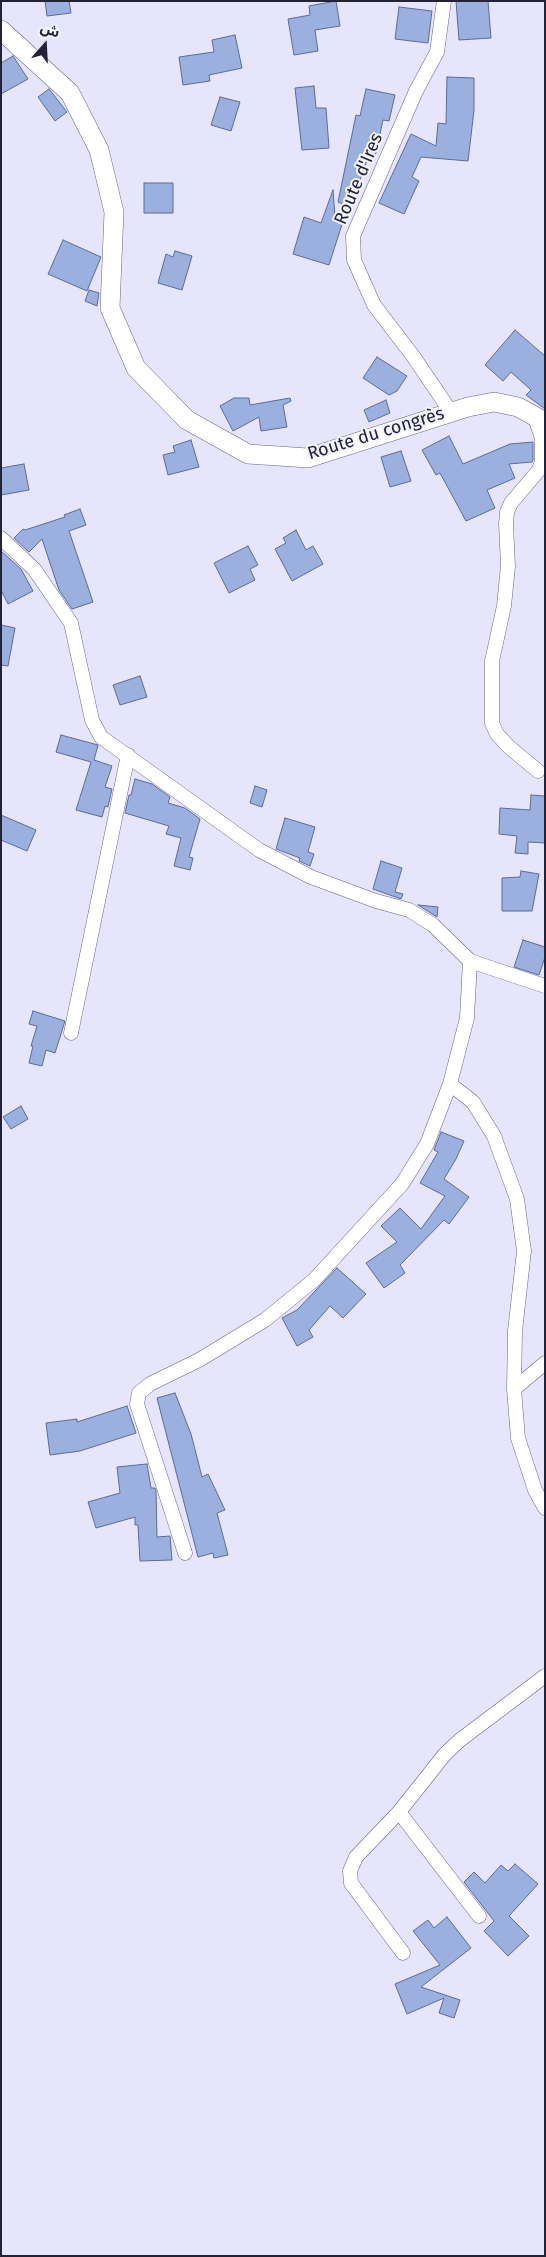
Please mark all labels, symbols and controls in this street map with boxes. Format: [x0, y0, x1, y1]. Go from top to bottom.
text: ش [38, 19, 62, 42]
north arrow [20, 20, 70, 70]
street label: Route d'Ires [330, 130, 388, 228]
street label: Route du congrès [305, 403, 447, 465]

